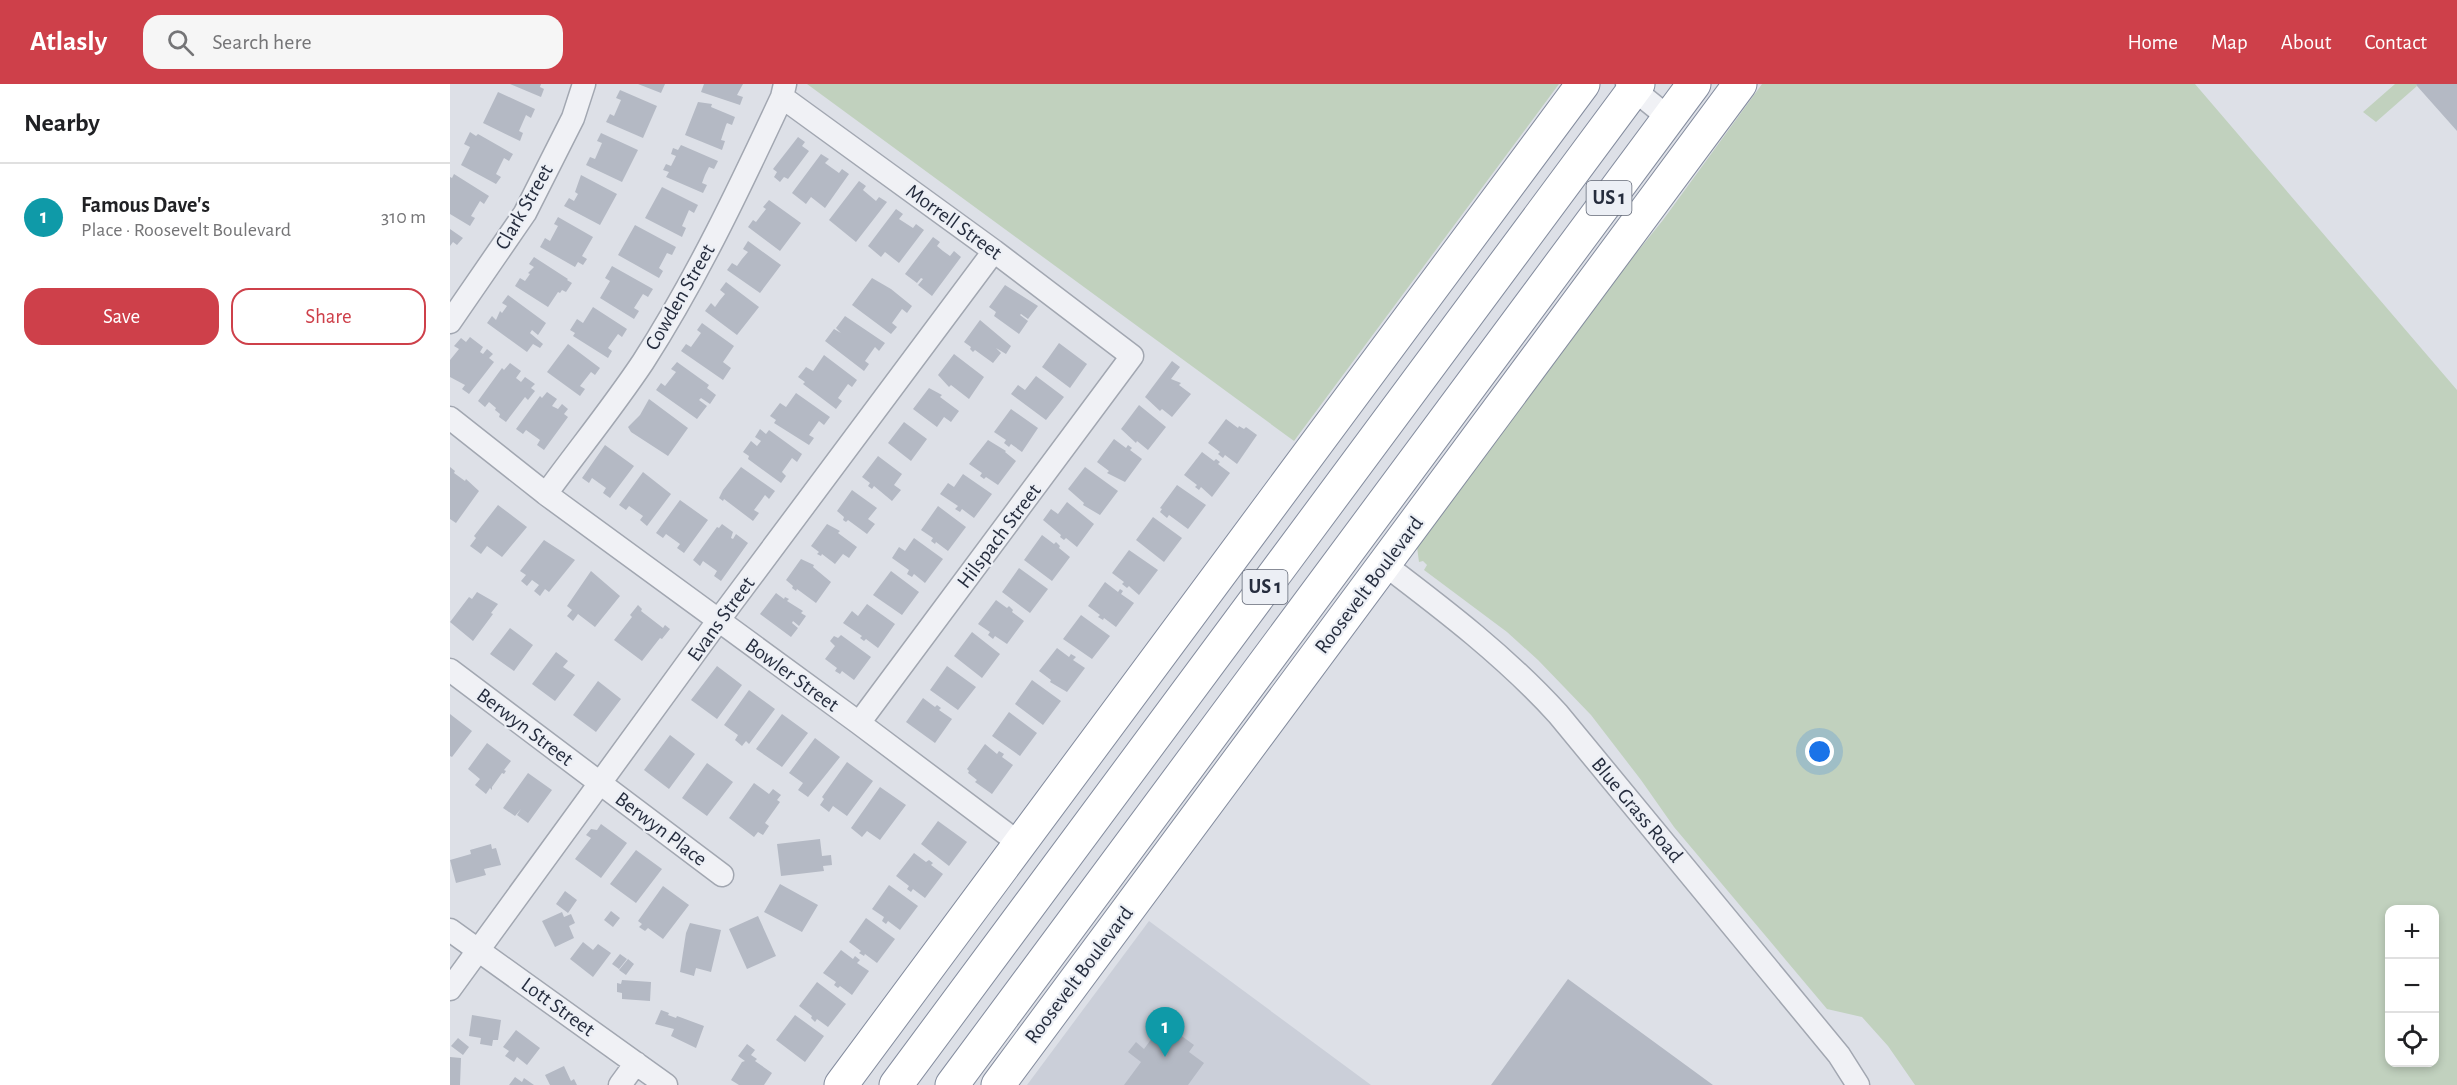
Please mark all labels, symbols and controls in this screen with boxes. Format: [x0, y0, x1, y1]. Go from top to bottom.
search box [143, 15, 563, 69]
icon: search [164, 26, 197, 59]
text: Atlasly [30, 28, 107, 56]
text: Search here [212, 31, 312, 53]
text: Home [2127, 32, 2178, 53]
text: Map [2211, 32, 2248, 53]
text: About [2281, 32, 2331, 53]
text: Contact [2364, 32, 2427, 53]
text: Nearby [24, 110, 100, 136]
street label: Clark Street [491, 160, 557, 253]
street label: Morrell Street [902, 180, 1006, 264]
road number: US 1 [1586, 181, 1632, 215]
text: Famous Dave's [81, 194, 210, 216]
text: 1 [40, 207, 47, 227]
text: 310 m [381, 207, 426, 227]
text: Place · Roosevelt Boulevard [81, 220, 291, 240]
street label: Cowden Street [641, 240, 719, 354]
button: Save [24, 288, 219, 345]
button: Share [231, 288, 426, 345]
street label: Hilspach Street [953, 480, 1045, 592]
street label: Roosevelt Boulevard [1311, 513, 1427, 657]
road number: US 1 [1242, 570, 1288, 604]
street label: Evans Street [683, 573, 759, 665]
street label: Bowler Street [741, 634, 843, 716]
street label: Berwyn Street [473, 684, 577, 770]
your location [1805, 737, 1834, 766]
street label: Blue Grass Road [1587, 754, 1687, 866]
street label: Berwyn Place [611, 788, 711, 870]
street label: Roosevelt Boulevard [1021, 903, 1137, 1047]
map controls [2385, 905, 2439, 1067]
button: + [2385, 905, 2439, 959]
button: − [2385, 959, 2439, 1013]
street label: Lott Street [517, 974, 599, 1041]
pin: 1 [1146, 1008, 1184, 1057]
button: locate [2385, 1013, 2439, 1067]

